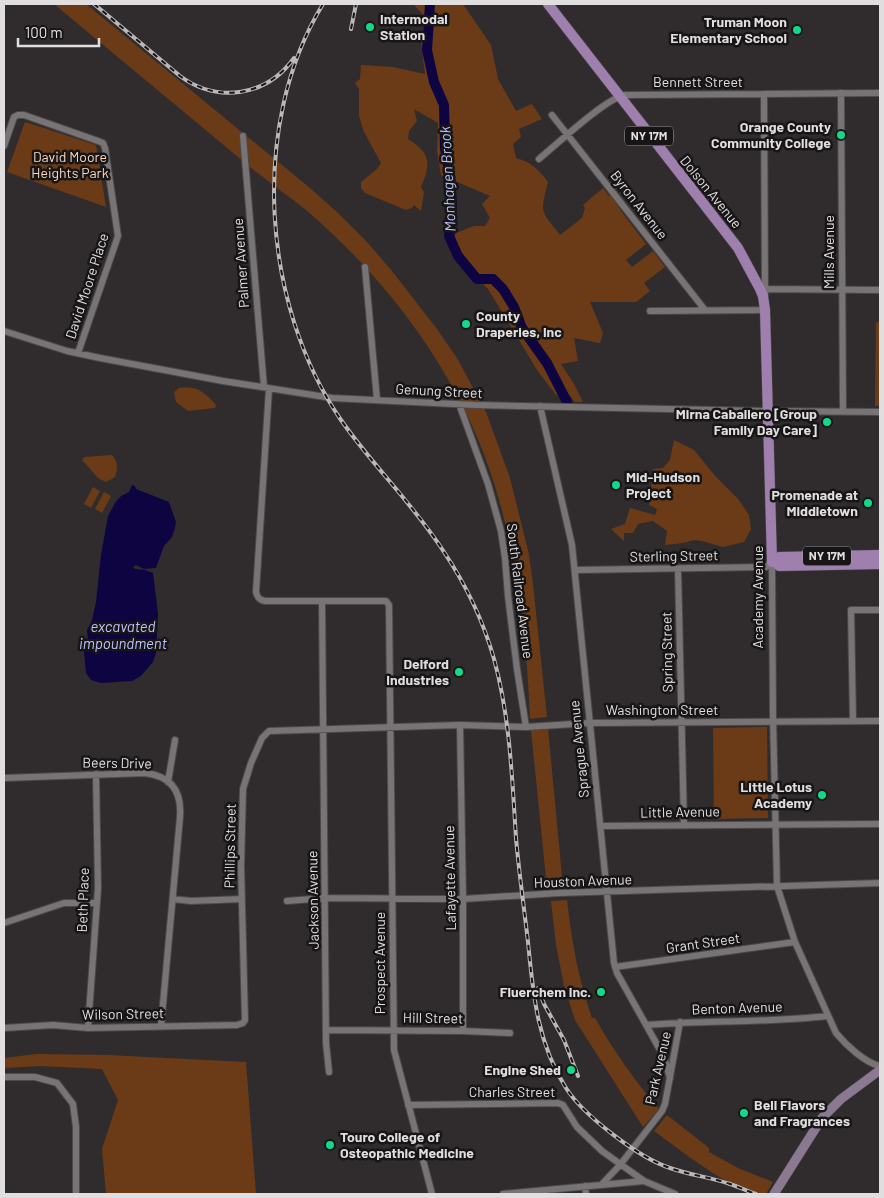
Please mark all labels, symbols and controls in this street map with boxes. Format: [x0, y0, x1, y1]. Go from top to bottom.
place label: Intermodal Station [380, 10, 448, 43]
place label: Truman Moon Elementary School [670, 13, 787, 46]
scale bar [18, 15, 99, 47]
marker: Intermodal Station [364, 21, 376, 33]
text: 100 m [25, 23, 63, 41]
marker: Truman Moon Elementary School [791, 24, 803, 36]
street label: Bennett Street [653, 73, 743, 90]
place label: Orange County Community College [711, 118, 831, 151]
water label: Monhagen Brook [435, 125, 459, 232]
road number: NY 17M [625, 126, 673, 146]
marker: Orange County Community College [835, 129, 847, 141]
park label: David Moore Heights Park [31, 148, 109, 181]
street label: Dolson Avenue [677, 152, 746, 232]
street label: Byron Avenue [607, 167, 672, 242]
street label: Mills Avenue [820, 215, 837, 289]
street label: Palmer Avenue [229, 218, 252, 308]
street label: David Moore Place [61, 231, 112, 341]
place label: County Draperies, Inc [476, 307, 562, 340]
marker: County Draperies, Inc [460, 318, 472, 330]
street label: Genung Street [395, 380, 483, 401]
place label: Mirna Caballero [Group Family Day Care] [676, 405, 817, 438]
marker: Mirna Caballero [Group Family Day Care] [821, 416, 833, 428]
place label: Mid-Hudson Project [626, 468, 700, 501]
marker: Mid-Hudson Project [610, 479, 622, 491]
place label: Promenade at Middletown [771, 486, 858, 519]
marker: Promenade at Middletown [862, 497, 874, 509]
street label: South Railroad Avenue [504, 522, 537, 659]
street label: Academy Avenue [749, 545, 766, 649]
street label: Sterling Street [630, 546, 718, 565]
road number: NY 17M [803, 546, 851, 566]
street label: Spring Street [657, 612, 676, 692]
water label: excavated impoundment [79, 617, 168, 652]
place label: Delford Industries [386, 655, 449, 688]
marker: Delford Industries [453, 666, 465, 678]
street label: Sprague Avenue [565, 699, 592, 799]
street label: Washington Street [606, 701, 718, 718]
street label: Beers Drive [82, 753, 152, 772]
place label: Little Lotus Academy [740, 778, 812, 811]
marker: Little Lotus Academy [816, 789, 828, 801]
street label: Little Avenue [640, 802, 720, 821]
street label: Phillips Street [220, 803, 239, 889]
street label: Lafayette Avenue [440, 825, 459, 931]
street label: Jackson Avenue [303, 851, 322, 949]
street label: Beth Place [73, 867, 92, 933]
street label: Houston Avenue [534, 870, 632, 891]
street label: Prospect Avenue [371, 912, 388, 1014]
street label: Grant Street [665, 929, 741, 956]
place label: Fluerchem Inc. [500, 983, 591, 1000]
marker: Fluerchem Inc. [595, 986, 607, 998]
street label: Benton Avenue [691, 997, 783, 1018]
street label: Wilson Street [82, 1004, 164, 1023]
street label: Hill Street [403, 1008, 463, 1027]
street label: Park Avenue [641, 1030, 674, 1106]
place label: Engine Shed [484, 1061, 561, 1078]
marker: Engine Shed [565, 1064, 577, 1076]
street label: Charles Street [469, 1083, 555, 1100]
place label: Bell Flavors and Fragrances [754, 1096, 850, 1129]
marker: Bell Flavors and Fragrances [738, 1107, 750, 1119]
place label: Touro College of Osteopathic Medicine [340, 1128, 474, 1161]
marker: Touro College of Osteopathic Medicine [324, 1139, 336, 1151]

